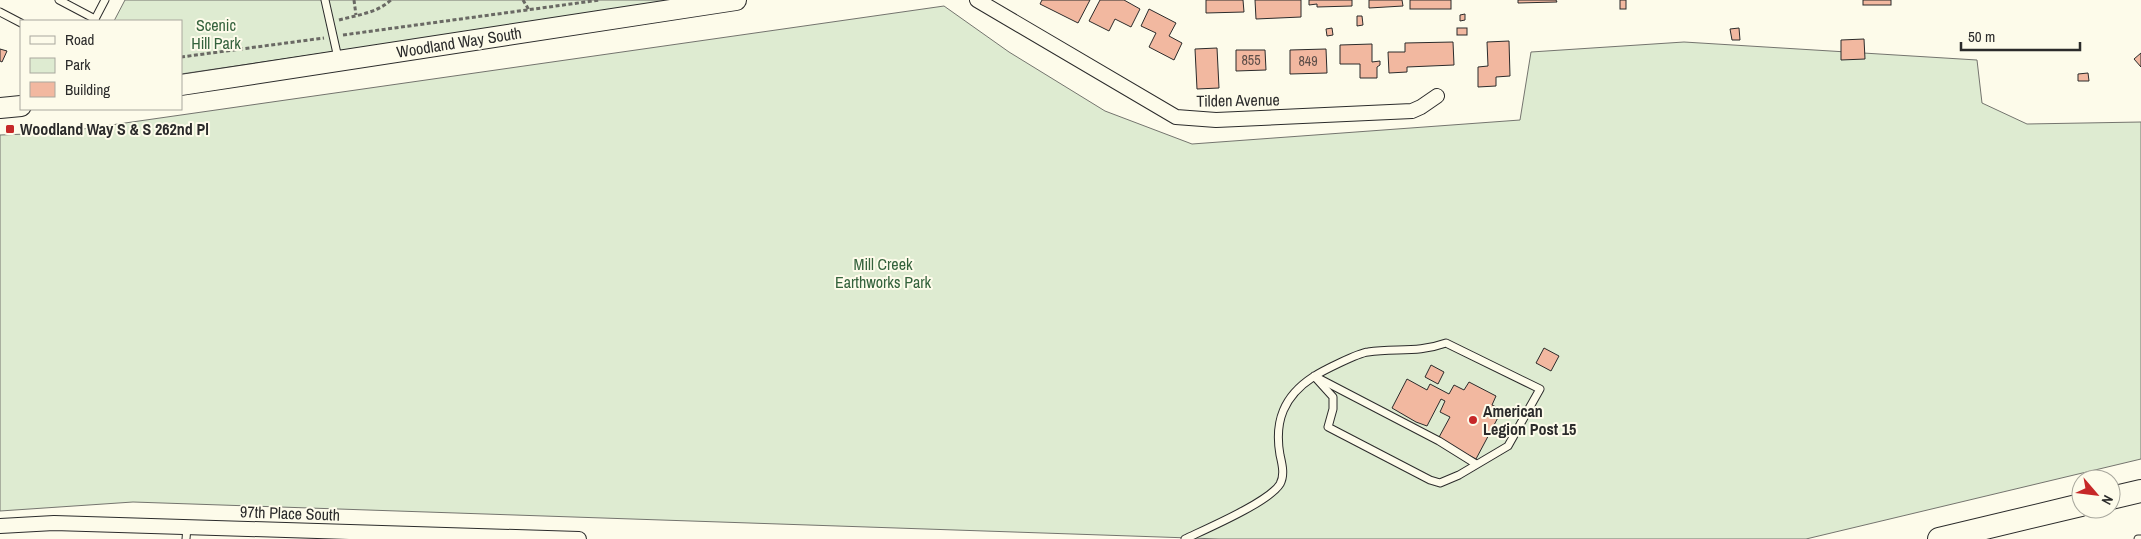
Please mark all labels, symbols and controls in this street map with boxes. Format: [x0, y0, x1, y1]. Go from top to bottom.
park label: Scenic Hill Park [191, 14, 241, 54]
legend [20, 20, 182, 110]
scale bar [1961, 20, 2080, 52]
street label: Woodland Way South [395, 21, 523, 63]
text: 50 m [1968, 26, 1995, 47]
text: Road [65, 29, 94, 50]
house number: 855 [1241, 51, 1261, 69]
house number: 849 [1298, 52, 1318, 70]
text: Park [65, 54, 91, 75]
text: Building [65, 79, 110, 100]
street label: Tilden Avenue [1196, 88, 1280, 112]
place label: Woodland Way S & S 262nd Pl [20, 118, 209, 140]
marker: Woodland Way S & S 262nd Pl [4, 123, 16, 135]
park label: Mill Creek Earthworks Park [835, 253, 932, 293]
place label: American Legion Post 15 [1483, 400, 1576, 440]
marker: American Legion Post 15 [1467, 414, 1479, 426]
north arrow [2071, 469, 2121, 519]
text: N [2098, 492, 2117, 508]
street label: 97th Place South [240, 500, 340, 526]

